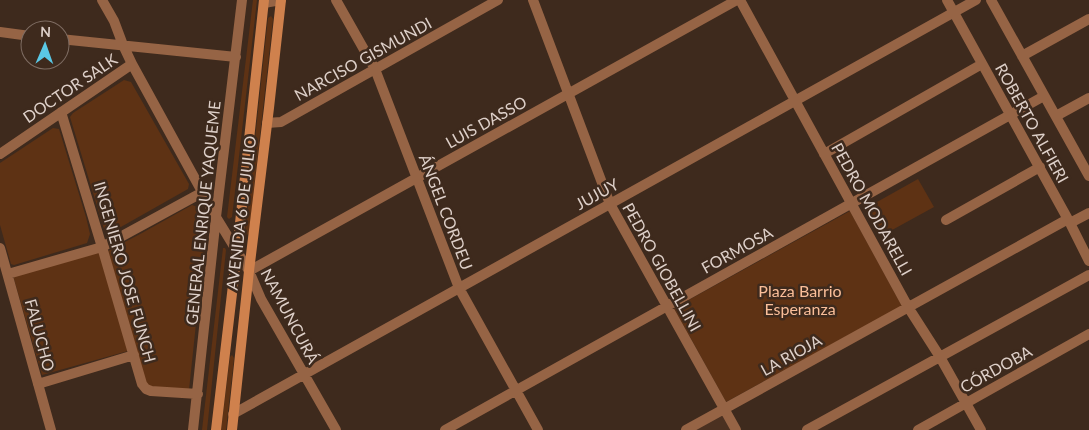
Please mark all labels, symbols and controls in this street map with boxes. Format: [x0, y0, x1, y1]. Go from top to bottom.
street label: NARCISO GISMUNDI [291, 13, 435, 104]
north arrow [20, 20, 70, 70]
text: N [40, 23, 51, 40]
street label: DOCTOR SALK [19, 49, 121, 126]
street label: ROBERTO ALFIERI [992, 60, 1073, 186]
street label: LUIS DASSO [442, 91, 530, 152]
street label: GENERAL ENRIQUE YAQUEME [181, 100, 224, 326]
street label: AVENIDA 6 DE JULIO [222, 134, 259, 291]
street label: PEDRO MODARELLI [828, 139, 917, 278]
street label: ÁNGEL CORDEU [416, 151, 477, 272]
street label: JUJUY [572, 174, 622, 213]
street label: INGENIERO JOSE FUNCH [91, 179, 160, 365]
street label: PEDRO GIOBELLINI [619, 199, 706, 334]
street label: FORMOSA [698, 222, 776, 277]
street label: NAMUNCURÁ [257, 265, 324, 367]
park label: Plaza Barrio Esperanza [758, 281, 842, 318]
street label: FALUCHO [22, 297, 59, 373]
street label: LA RIOJA [757, 330, 825, 379]
street label: CÓRDOBA [956, 341, 1035, 396]

